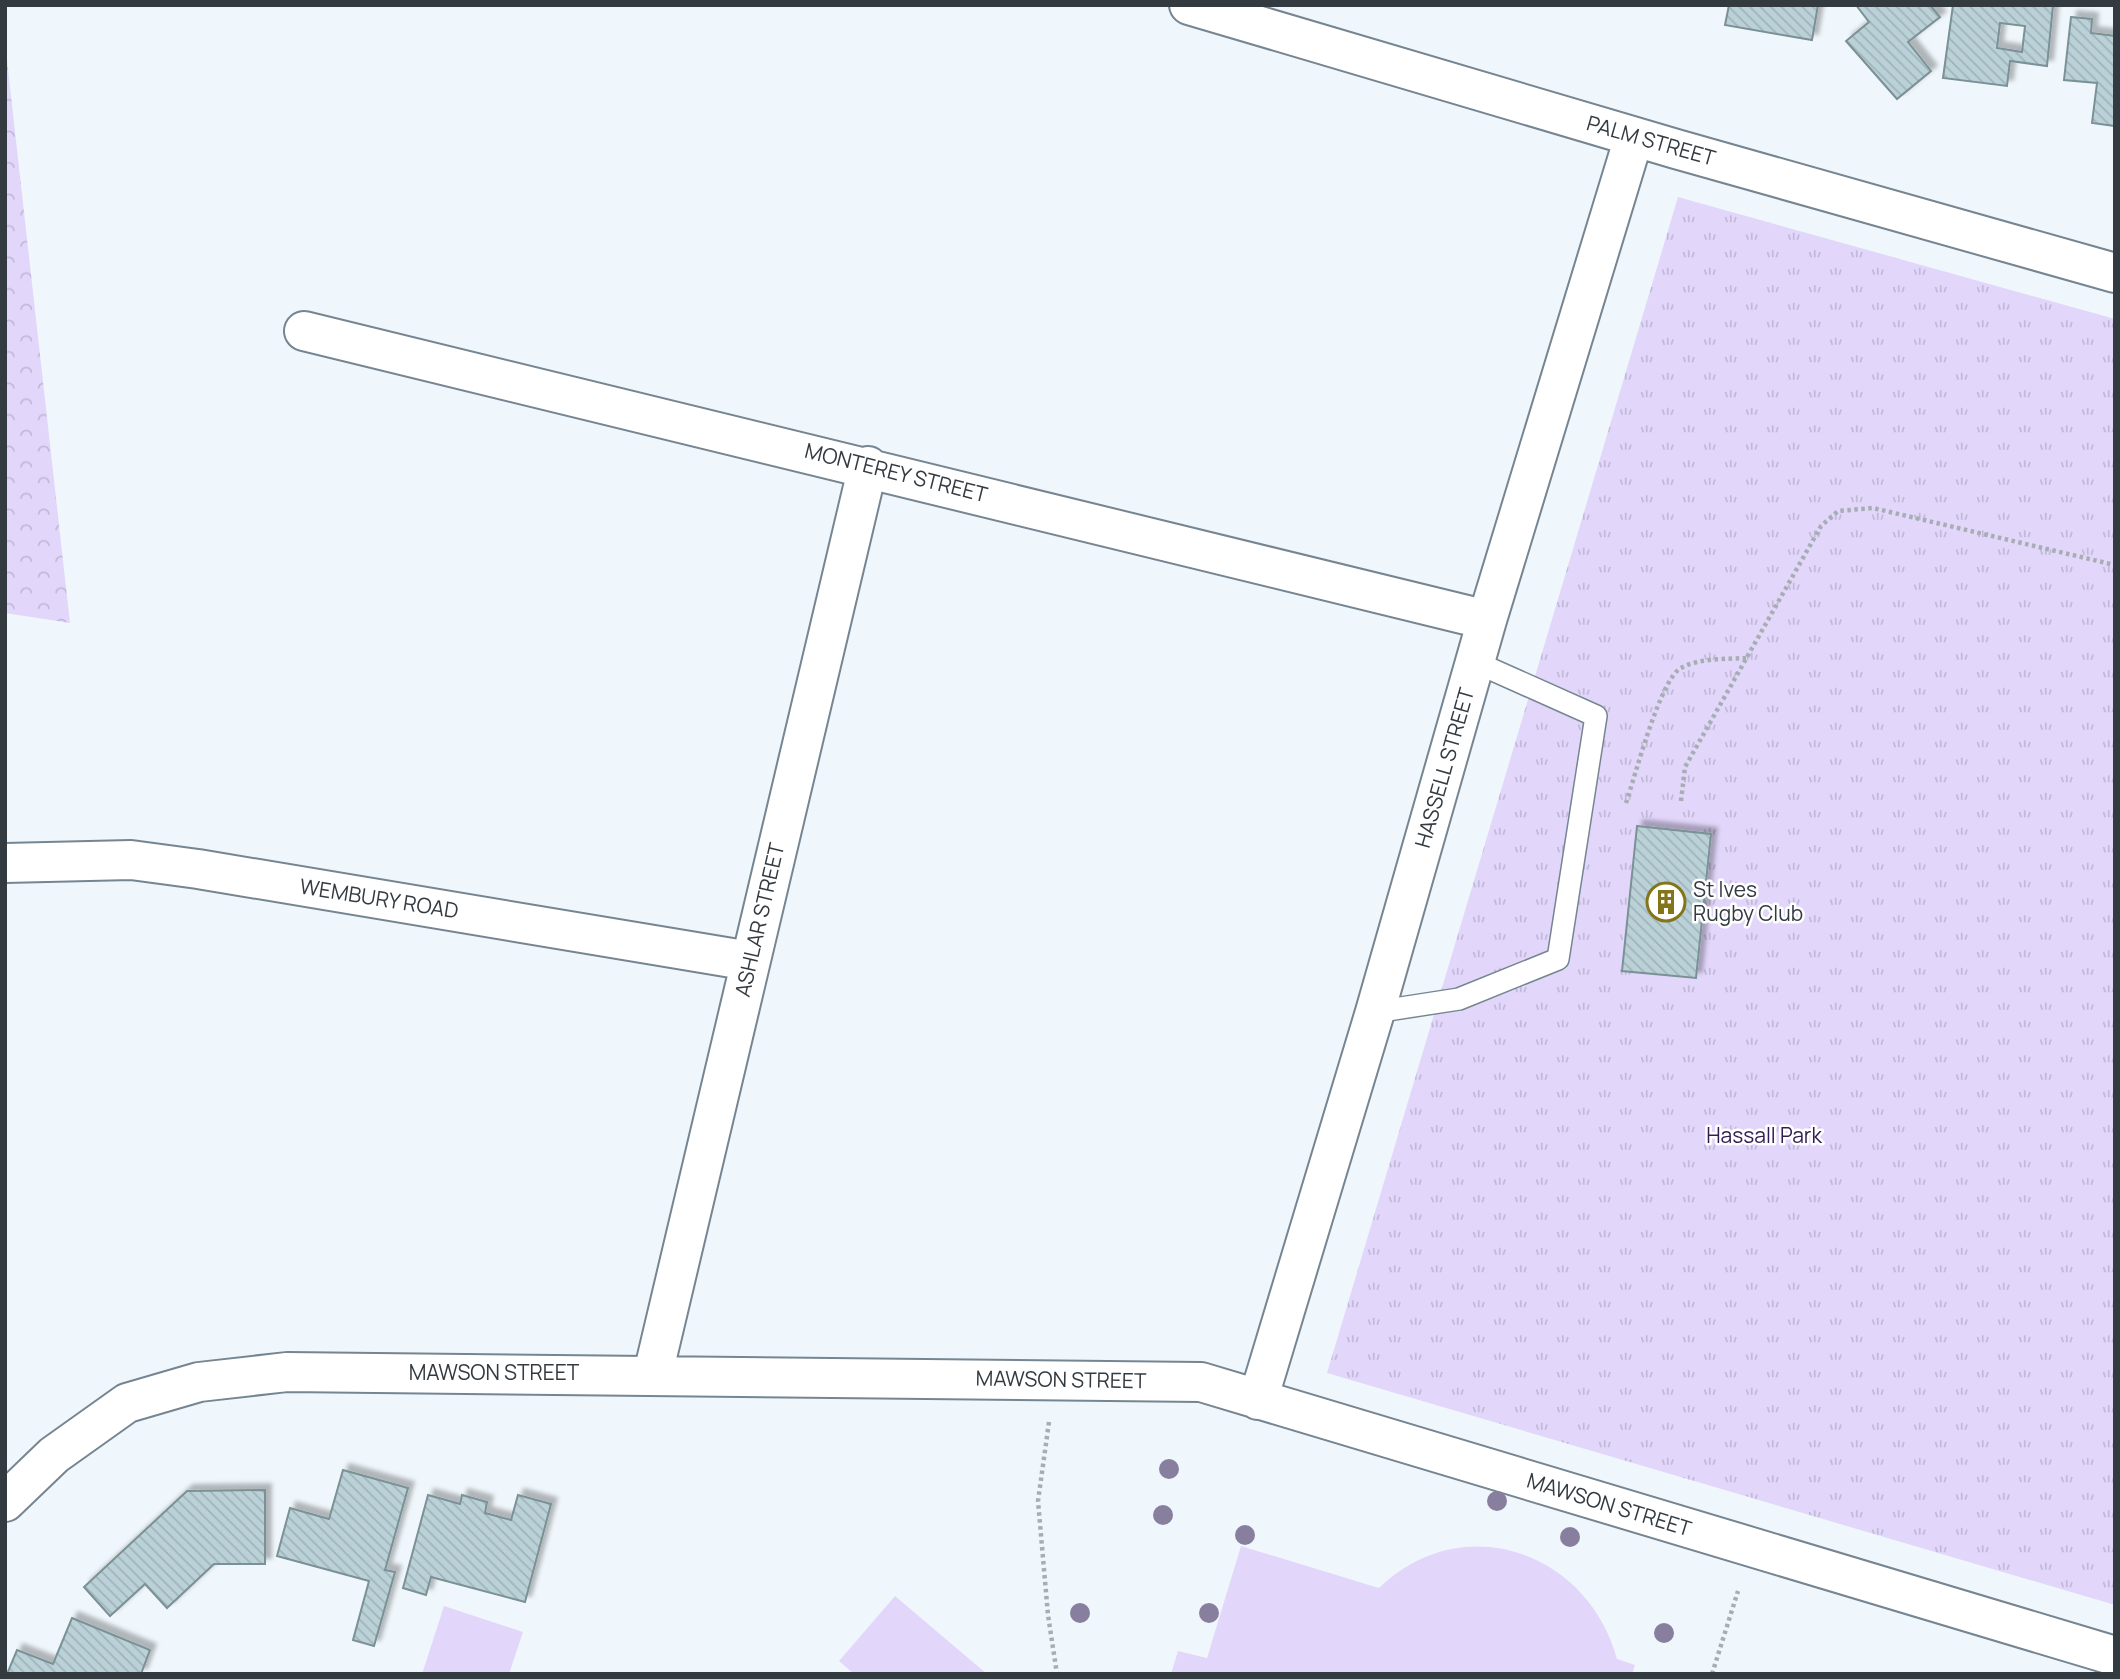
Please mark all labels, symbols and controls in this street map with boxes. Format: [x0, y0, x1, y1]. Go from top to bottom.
street label: PALM STREET [1584, 108, 1719, 172]
street label: MONTEREY STREET [802, 436, 991, 508]
street label: HASSELL STREET [1408, 684, 1480, 851]
street label: ASHLAR STREET [728, 840, 790, 999]
street label: WEMBURY ROAD [298, 872, 461, 924]
place label: St Ives Rugby Club [1693, 875, 1803, 927]
building icon: St Ives Rugby Club [1645, 881, 1687, 923]
park label: Hassall Park [1706, 1121, 1822, 1149]
street label: MAWSON STREET [409, 1358, 580, 1386]
street label: MAWSON STREET [975, 1364, 1147, 1394]
street label: MAWSON STREET [1524, 1466, 1695, 1543]

